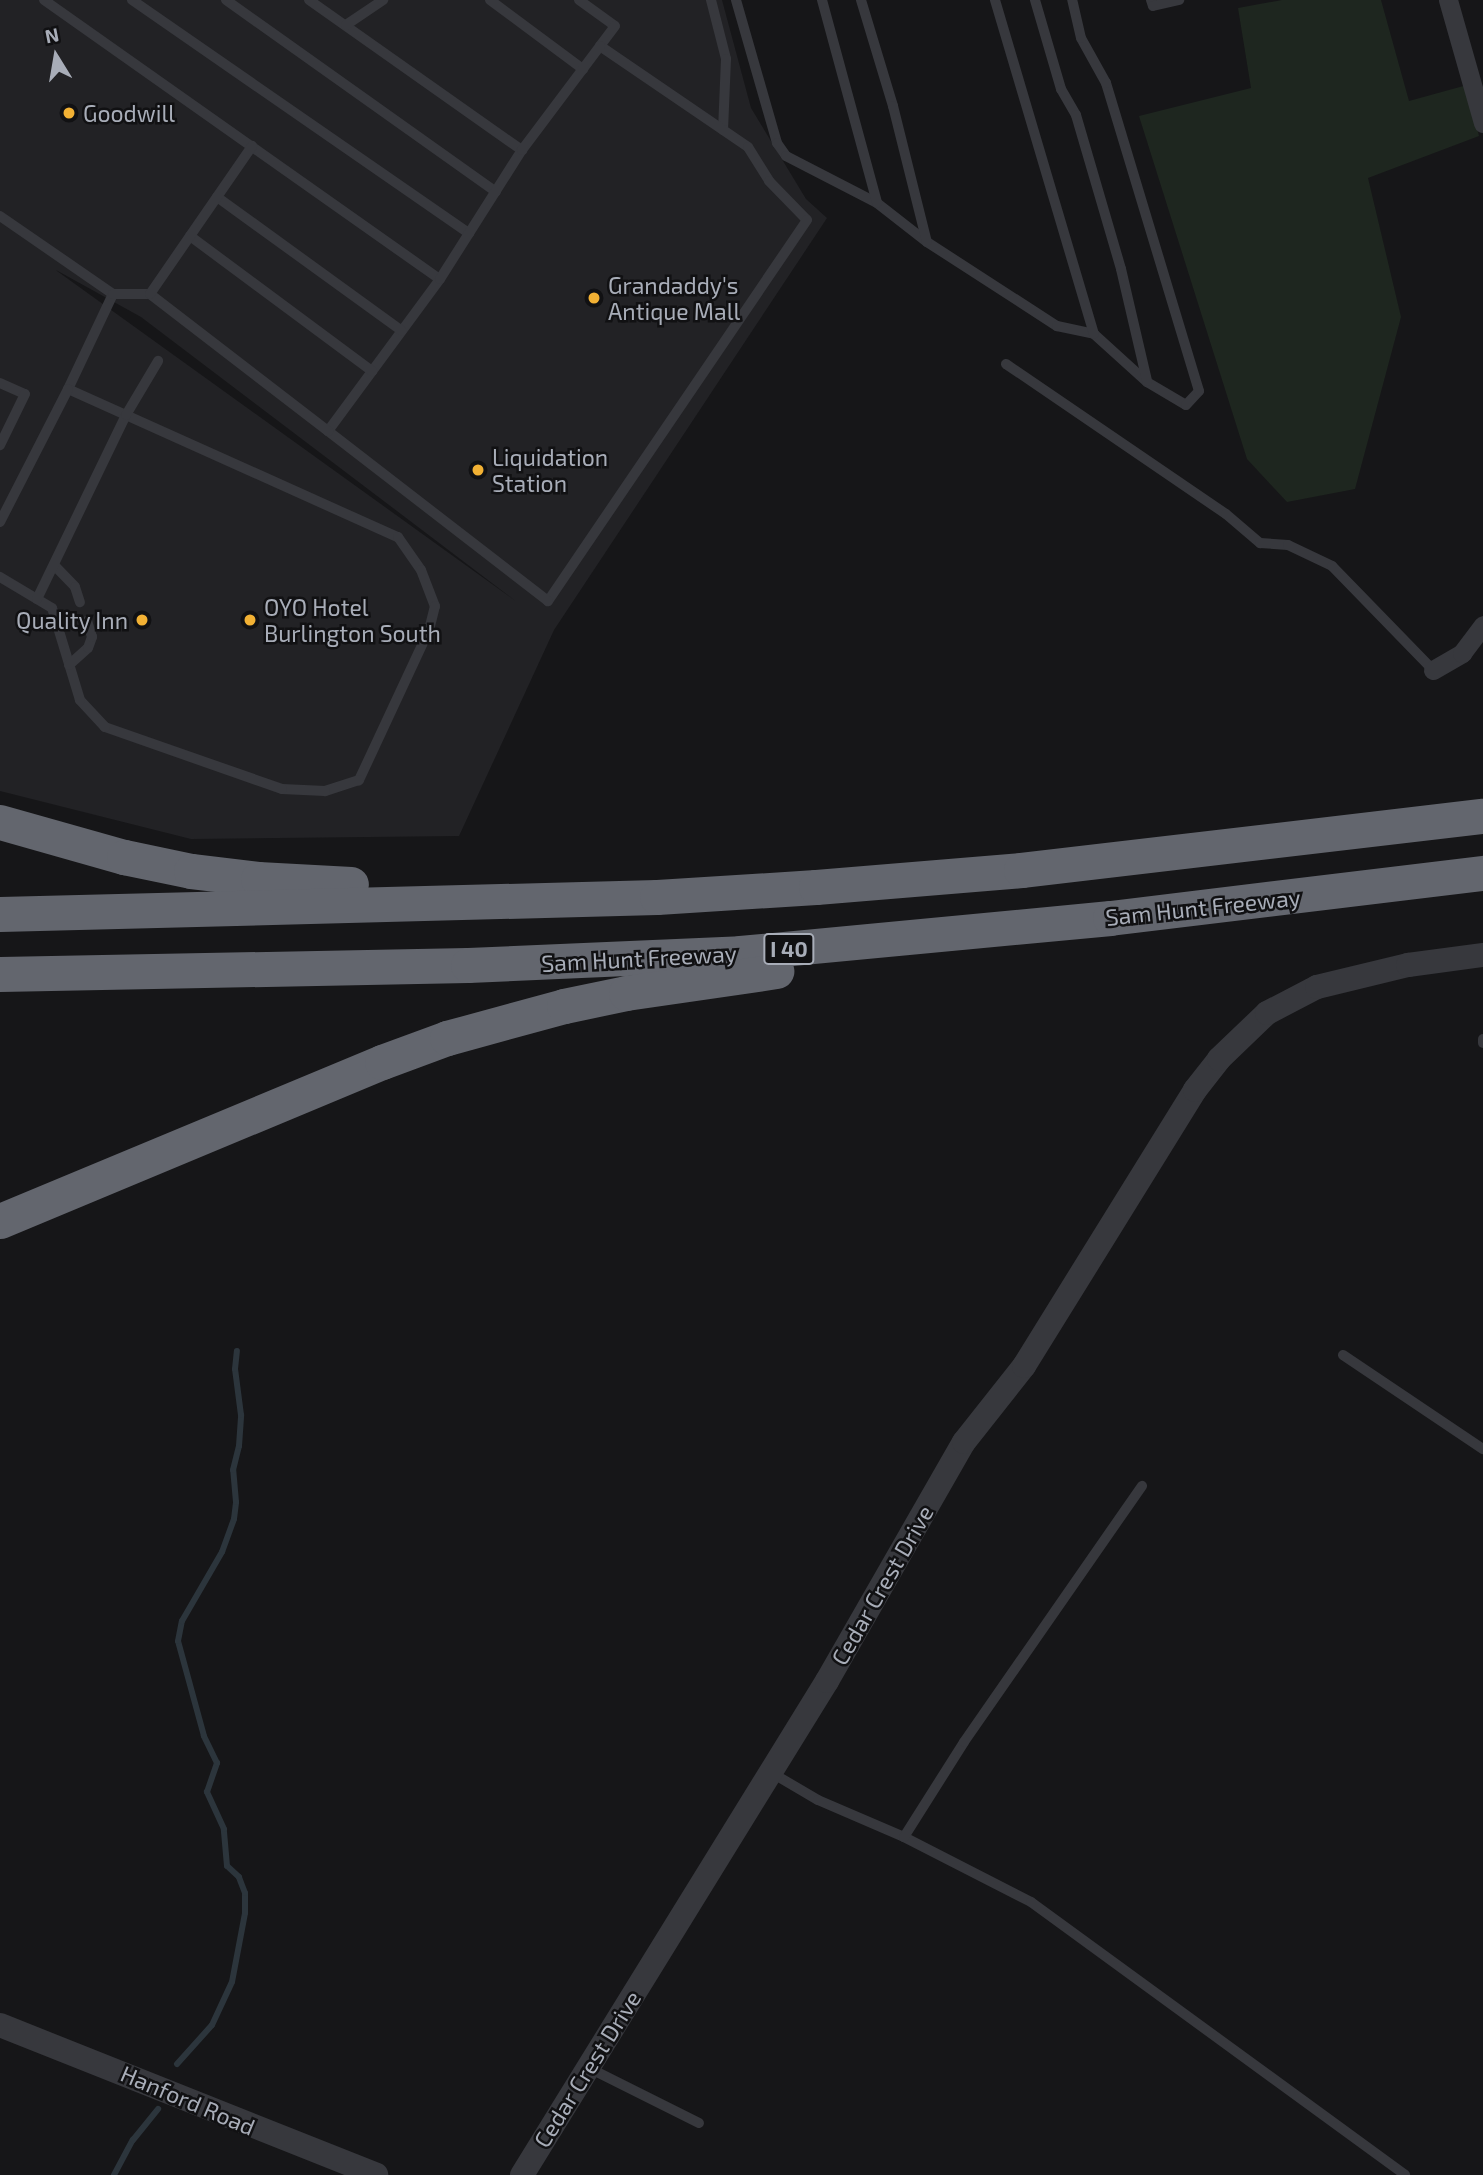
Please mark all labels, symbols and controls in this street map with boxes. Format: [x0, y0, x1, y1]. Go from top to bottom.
north arrow [21, 21, 91, 91]
text: N [43, 22, 61, 47]
place label: Goodwill [83, 99, 175, 127]
marker: Goodwill [61, 105, 77, 121]
place label: Grandaddy's Antique Mall [608, 271, 740, 325]
marker: Grandaddy's Antique Mall [586, 290, 602, 306]
place label: Liquidation Station [492, 443, 608, 497]
marker: Liquidation Station [470, 462, 486, 478]
place label: OYO Hotel Burlington South [264, 593, 441, 647]
place label: Quality Inn [16, 606, 128, 634]
marker: Quality Inn [134, 612, 150, 628]
marker: OYO Hotel Burlington South [242, 612, 258, 628]
street label: Sam Hunt Freeway [1104, 883, 1302, 931]
road number: I 40 [763, 932, 815, 967]
street label: Sam Hunt Freeway [540, 939, 738, 977]
street label: Cedar Crest Drive [825, 1500, 939, 1670]
street label: Cedar Crest Drive [528, 1985, 646, 2153]
street label: Hanford Road [117, 2059, 259, 2141]

